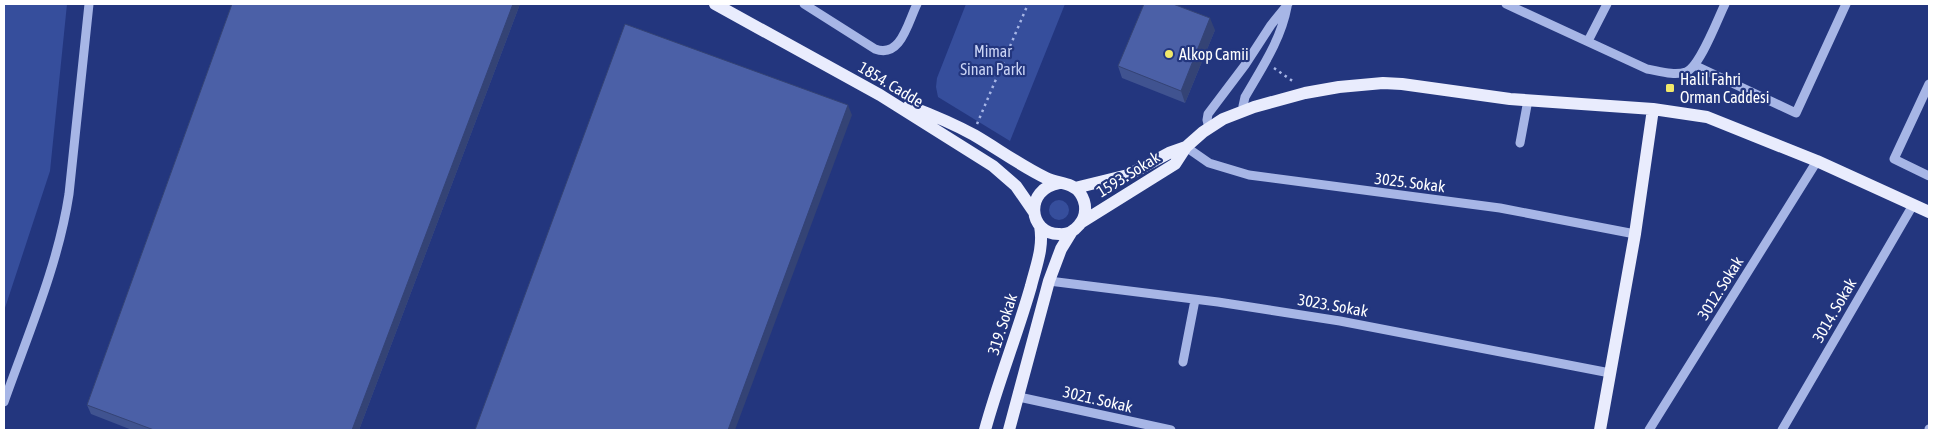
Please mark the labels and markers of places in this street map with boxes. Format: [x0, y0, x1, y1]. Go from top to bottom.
place label: Alkop Camii [1179, 45, 1249, 64]
marker: Alkop Camii [1163, 48, 1175, 60]
place label: Halil Fahri Orman Caddesi [1680, 70, 1769, 106]
marker: Halil Fahri Orman Caddesi [1664, 82, 1676, 94]

